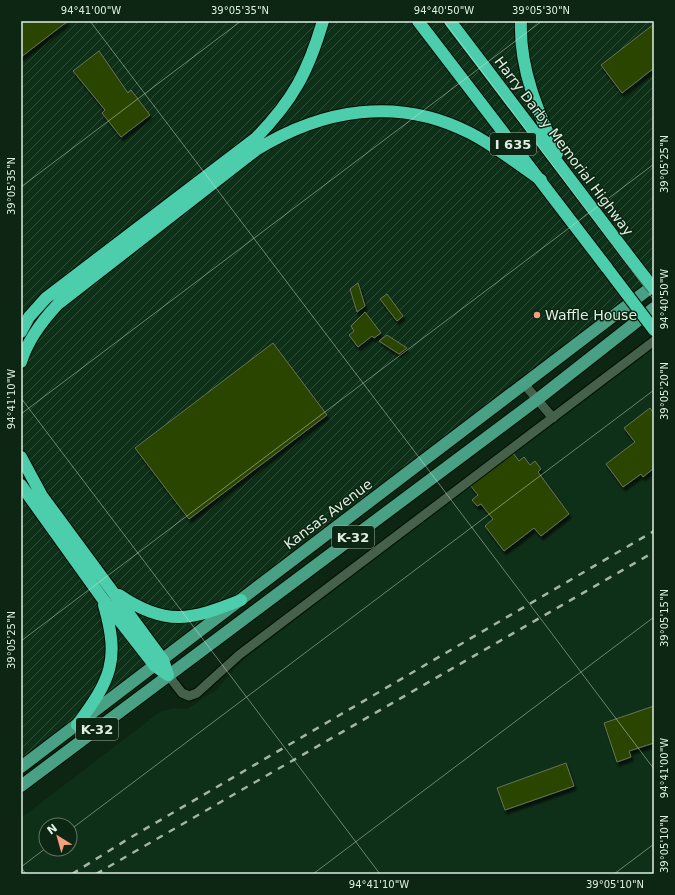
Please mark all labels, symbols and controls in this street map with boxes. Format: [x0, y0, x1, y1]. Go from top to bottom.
text: 94°41'00"W [61, 5, 121, 16]
text: 39°05'35"N [211, 5, 269, 16]
text: 94°40'50"W [414, 5, 474, 16]
text: 39°05'30"N [512, 5, 570, 16]
street label: Harry Darby Memorial Highway [491, 53, 637, 239]
road number: I 635 [490, 133, 536, 155]
text: 39°05'25"N [659, 135, 670, 193]
text: 39°05'35"N [6, 157, 17, 215]
text: 94°40'50"W [659, 269, 670, 329]
place label: Waffle House [545, 307, 637, 323]
marker: Waffle House [532, 310, 542, 320]
text: 39°05'20"N [659, 362, 670, 420]
text: 94°41'10"W [6, 369, 17, 429]
street label: Kansas Avenue [281, 476, 375, 552]
road number: K-32 [332, 526, 374, 548]
text: 39°05'15"N [659, 589, 670, 647]
text: 39°05'25"N [6, 611, 17, 669]
road number: K-32 [76, 718, 118, 740]
text: 94°41'00"W [659, 738, 670, 798]
text: 39°05'10"N [659, 815, 670, 873]
north arrow [38, 817, 78, 857]
text: N [45, 821, 60, 837]
text: 94°41'10"W [349, 879, 409, 890]
text: 39°05'10"N [586, 879, 644, 890]

